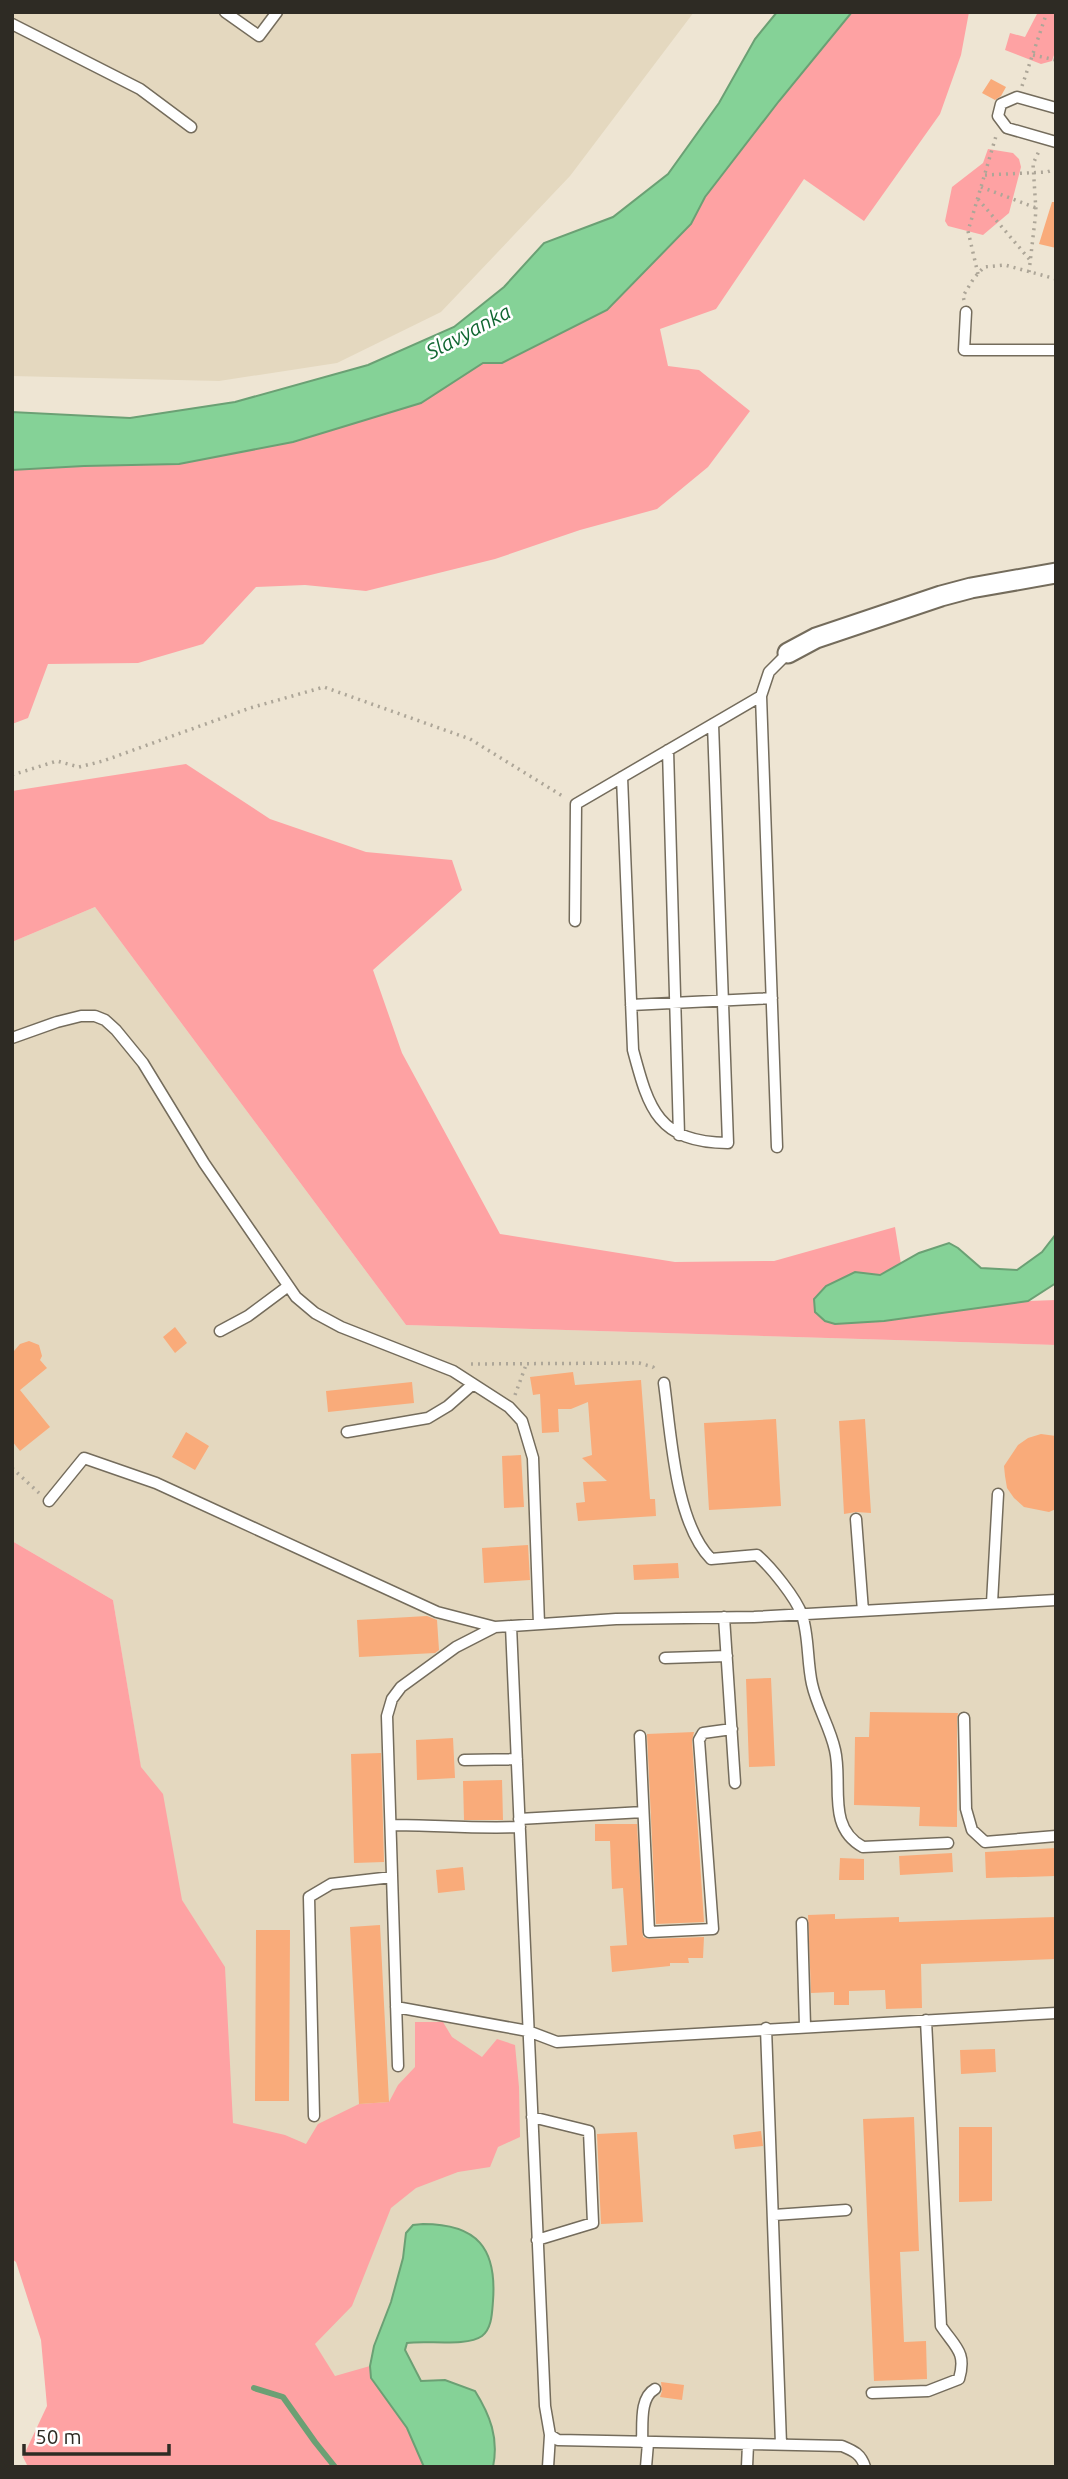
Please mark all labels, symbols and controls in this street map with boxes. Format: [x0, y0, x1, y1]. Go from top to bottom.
water label: Slavyanka [421, 299, 514, 364]
scale bar [24, 2412, 170, 2456]
text: 50 m [35, 2424, 82, 2448]

